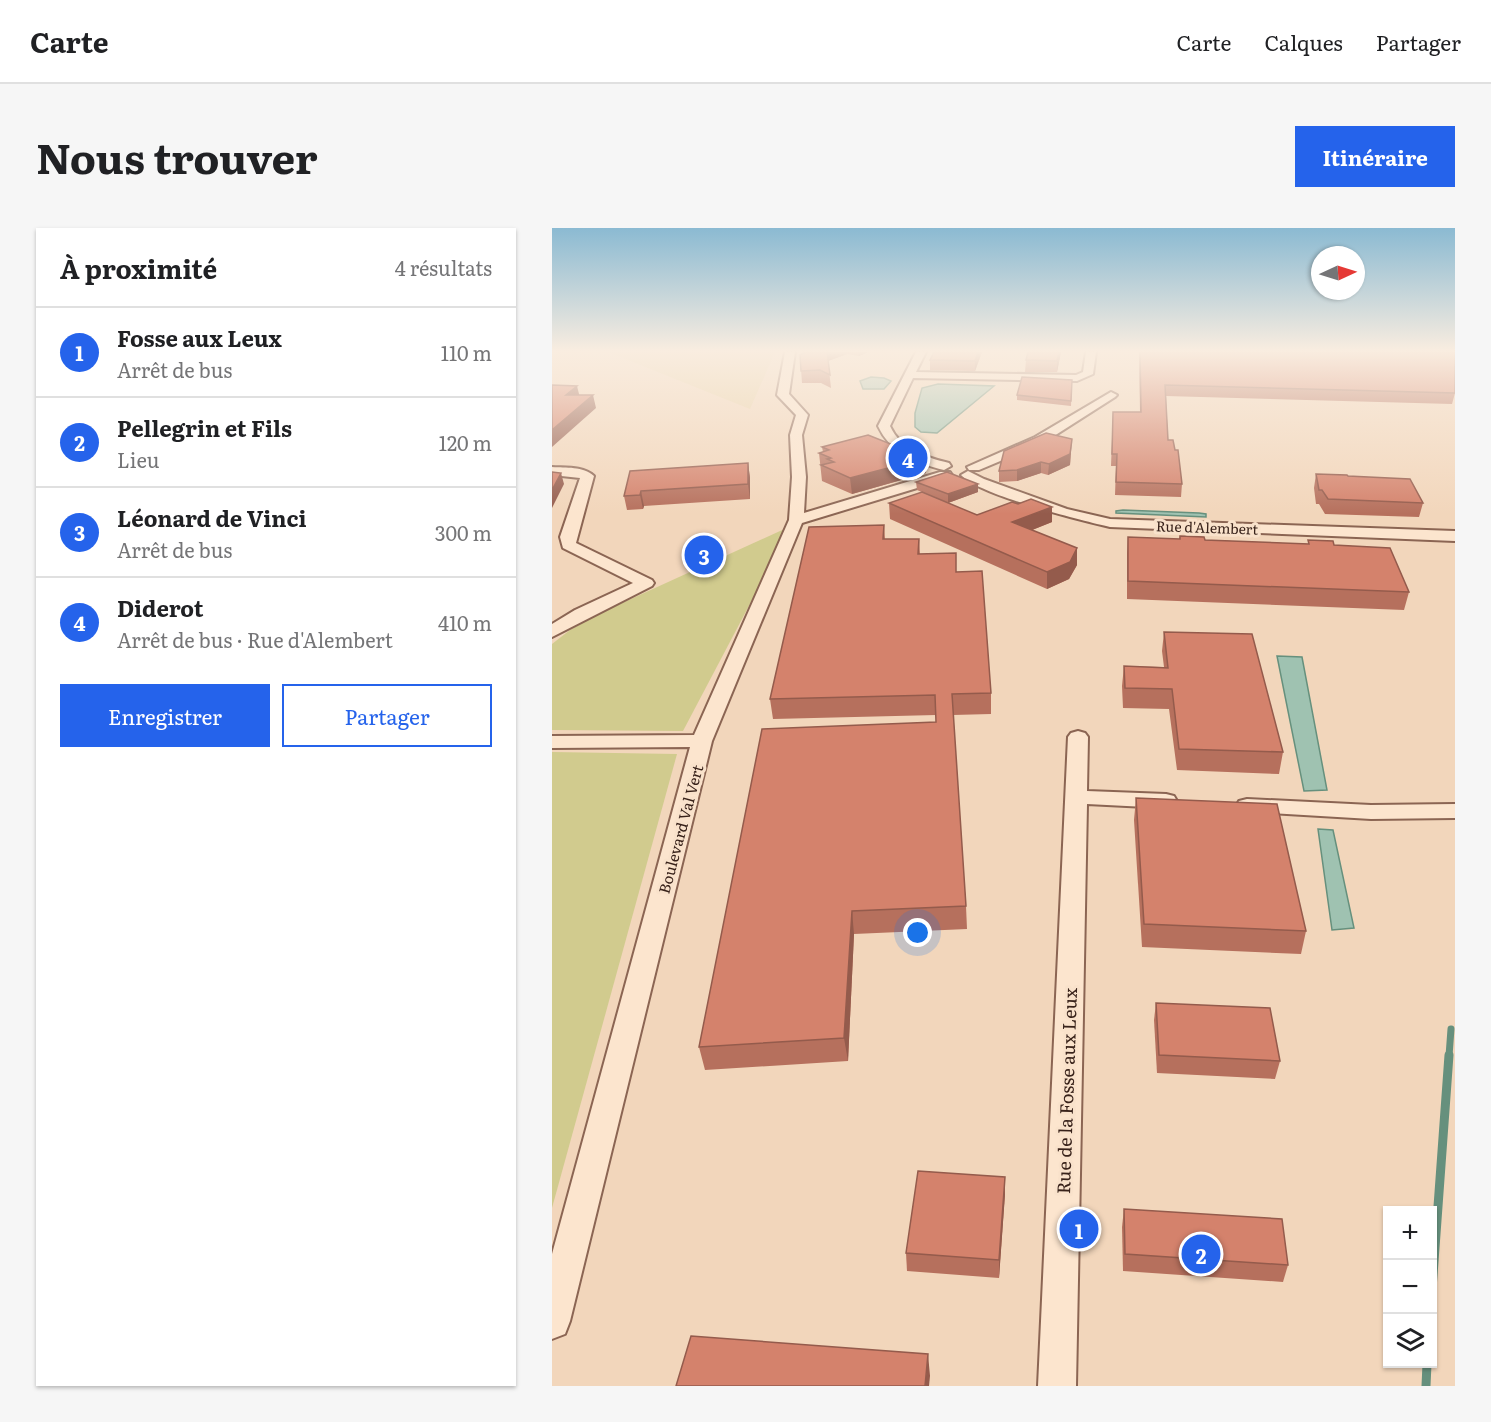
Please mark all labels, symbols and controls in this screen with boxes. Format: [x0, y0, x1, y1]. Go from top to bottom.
text: Carte [30, 20, 109, 62]
text: Carte [1177, 26, 1231, 57]
text: Calques [1264, 26, 1343, 57]
text: Partager [1376, 26, 1461, 57]
text: Nous trouver [36, 125, 318, 187]
button: Itinéraire [1295, 126, 1455, 187]
north arrow [1311, 246, 1365, 300]
text: À proximité [60, 248, 217, 287]
text: 4 résultats [395, 252, 492, 282]
text: Fosse aux Leux [117, 321, 282, 354]
text: 1 [75, 337, 84, 367]
text: 110 m [441, 337, 492, 367]
text: Arrêt de bus [117, 354, 232, 384]
text: Pellegrin et Fils [117, 411, 292, 444]
text: 2 [74, 427, 85, 457]
text: 120 m [439, 427, 492, 457]
pin: 4 [888, 436, 928, 480]
text: Lieu [117, 444, 159, 474]
text: Léonard de Vinci [117, 501, 306, 534]
street label: Rue d'Alembert [1156, 515, 1259, 539]
text: 3 [74, 517, 85, 547]
text: 300 m [435, 517, 492, 547]
pin: 3 [684, 532, 724, 578]
text: Arrêt de bus [117, 534, 232, 564]
text: Diderot [117, 591, 203, 624]
text: 4 [73, 607, 86, 637]
text: 410 m [438, 607, 492, 637]
text: Arrêt de bus · Rue d'Alembert [117, 624, 393, 654]
button: Enregistrer [60, 684, 270, 747]
button: Partager [282, 684, 492, 747]
street label: Boulevard Val Vert [652, 762, 708, 896]
your location [903, 918, 932, 947]
street label: Rue de la Fosse aux Leux [1049, 987, 1083, 1195]
pin: 1 [1060, 1206, 1098, 1252]
map controls [1383, 1206, 1437, 1368]
button: + [1383, 1206, 1437, 1260]
pin: 2 [1182, 1232, 1220, 1276]
button: − [1383, 1260, 1437, 1314]
button: layers [1383, 1314, 1437, 1368]

